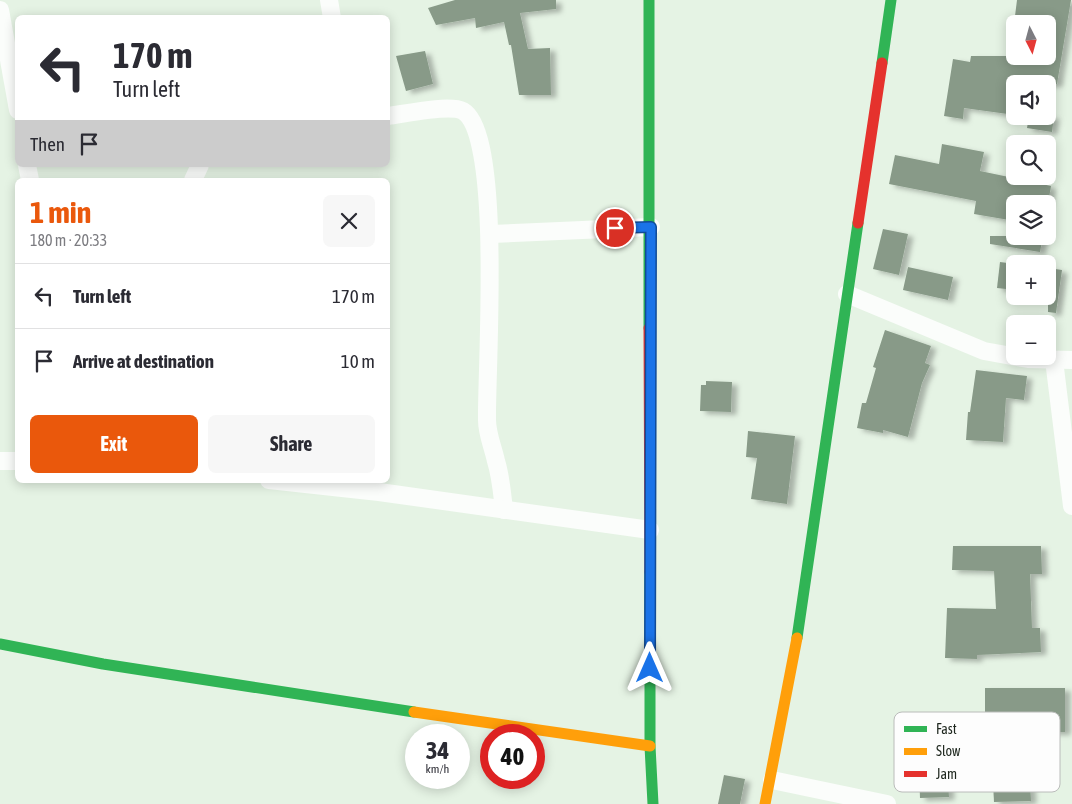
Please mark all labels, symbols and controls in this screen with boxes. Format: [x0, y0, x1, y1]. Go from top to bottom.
north arrow [1006, 15, 1056, 65]
map controls [1006, 15, 1056, 365]
icon: left [30, 35, 95, 100]
text: 170 m [113, 35, 192, 75]
button: sound [1006, 75, 1056, 125]
text: Turn left [113, 76, 180, 102]
icon: arrive [75, 130, 103, 158]
text: Then [30, 133, 65, 155]
button: search [1006, 135, 1056, 185]
text: 1 min [30, 195, 91, 229]
button: close [323, 195, 375, 247]
button: layers [1006, 195, 1056, 245]
pin [594, 207, 636, 249]
icon: arrive [601, 214, 629, 242]
text: 180 m · 20:33 [30, 231, 107, 249]
button: + [1006, 255, 1056, 305]
icon: left [30, 282, 58, 310]
text: Turn left [73, 285, 131, 307]
text: 170 m [332, 285, 375, 307]
button: − [1006, 315, 1056, 365]
icon: arrive [30, 347, 58, 375]
text: Arrive at destination [73, 350, 214, 372]
text: 10 m [341, 350, 375, 372]
button: Exit [30, 415, 198, 473]
button: Share [208, 415, 375, 473]
position arrow [623, 641, 675, 693]
legend [894, 712, 1060, 792]
text: Fast [936, 721, 957, 737]
speed limit sign: 40 [480, 724, 545, 789]
text: 34 [426, 736, 449, 764]
text: Slow [936, 743, 961, 759]
text: km/h [426, 762, 449, 776]
text: Jam [936, 766, 957, 782]

